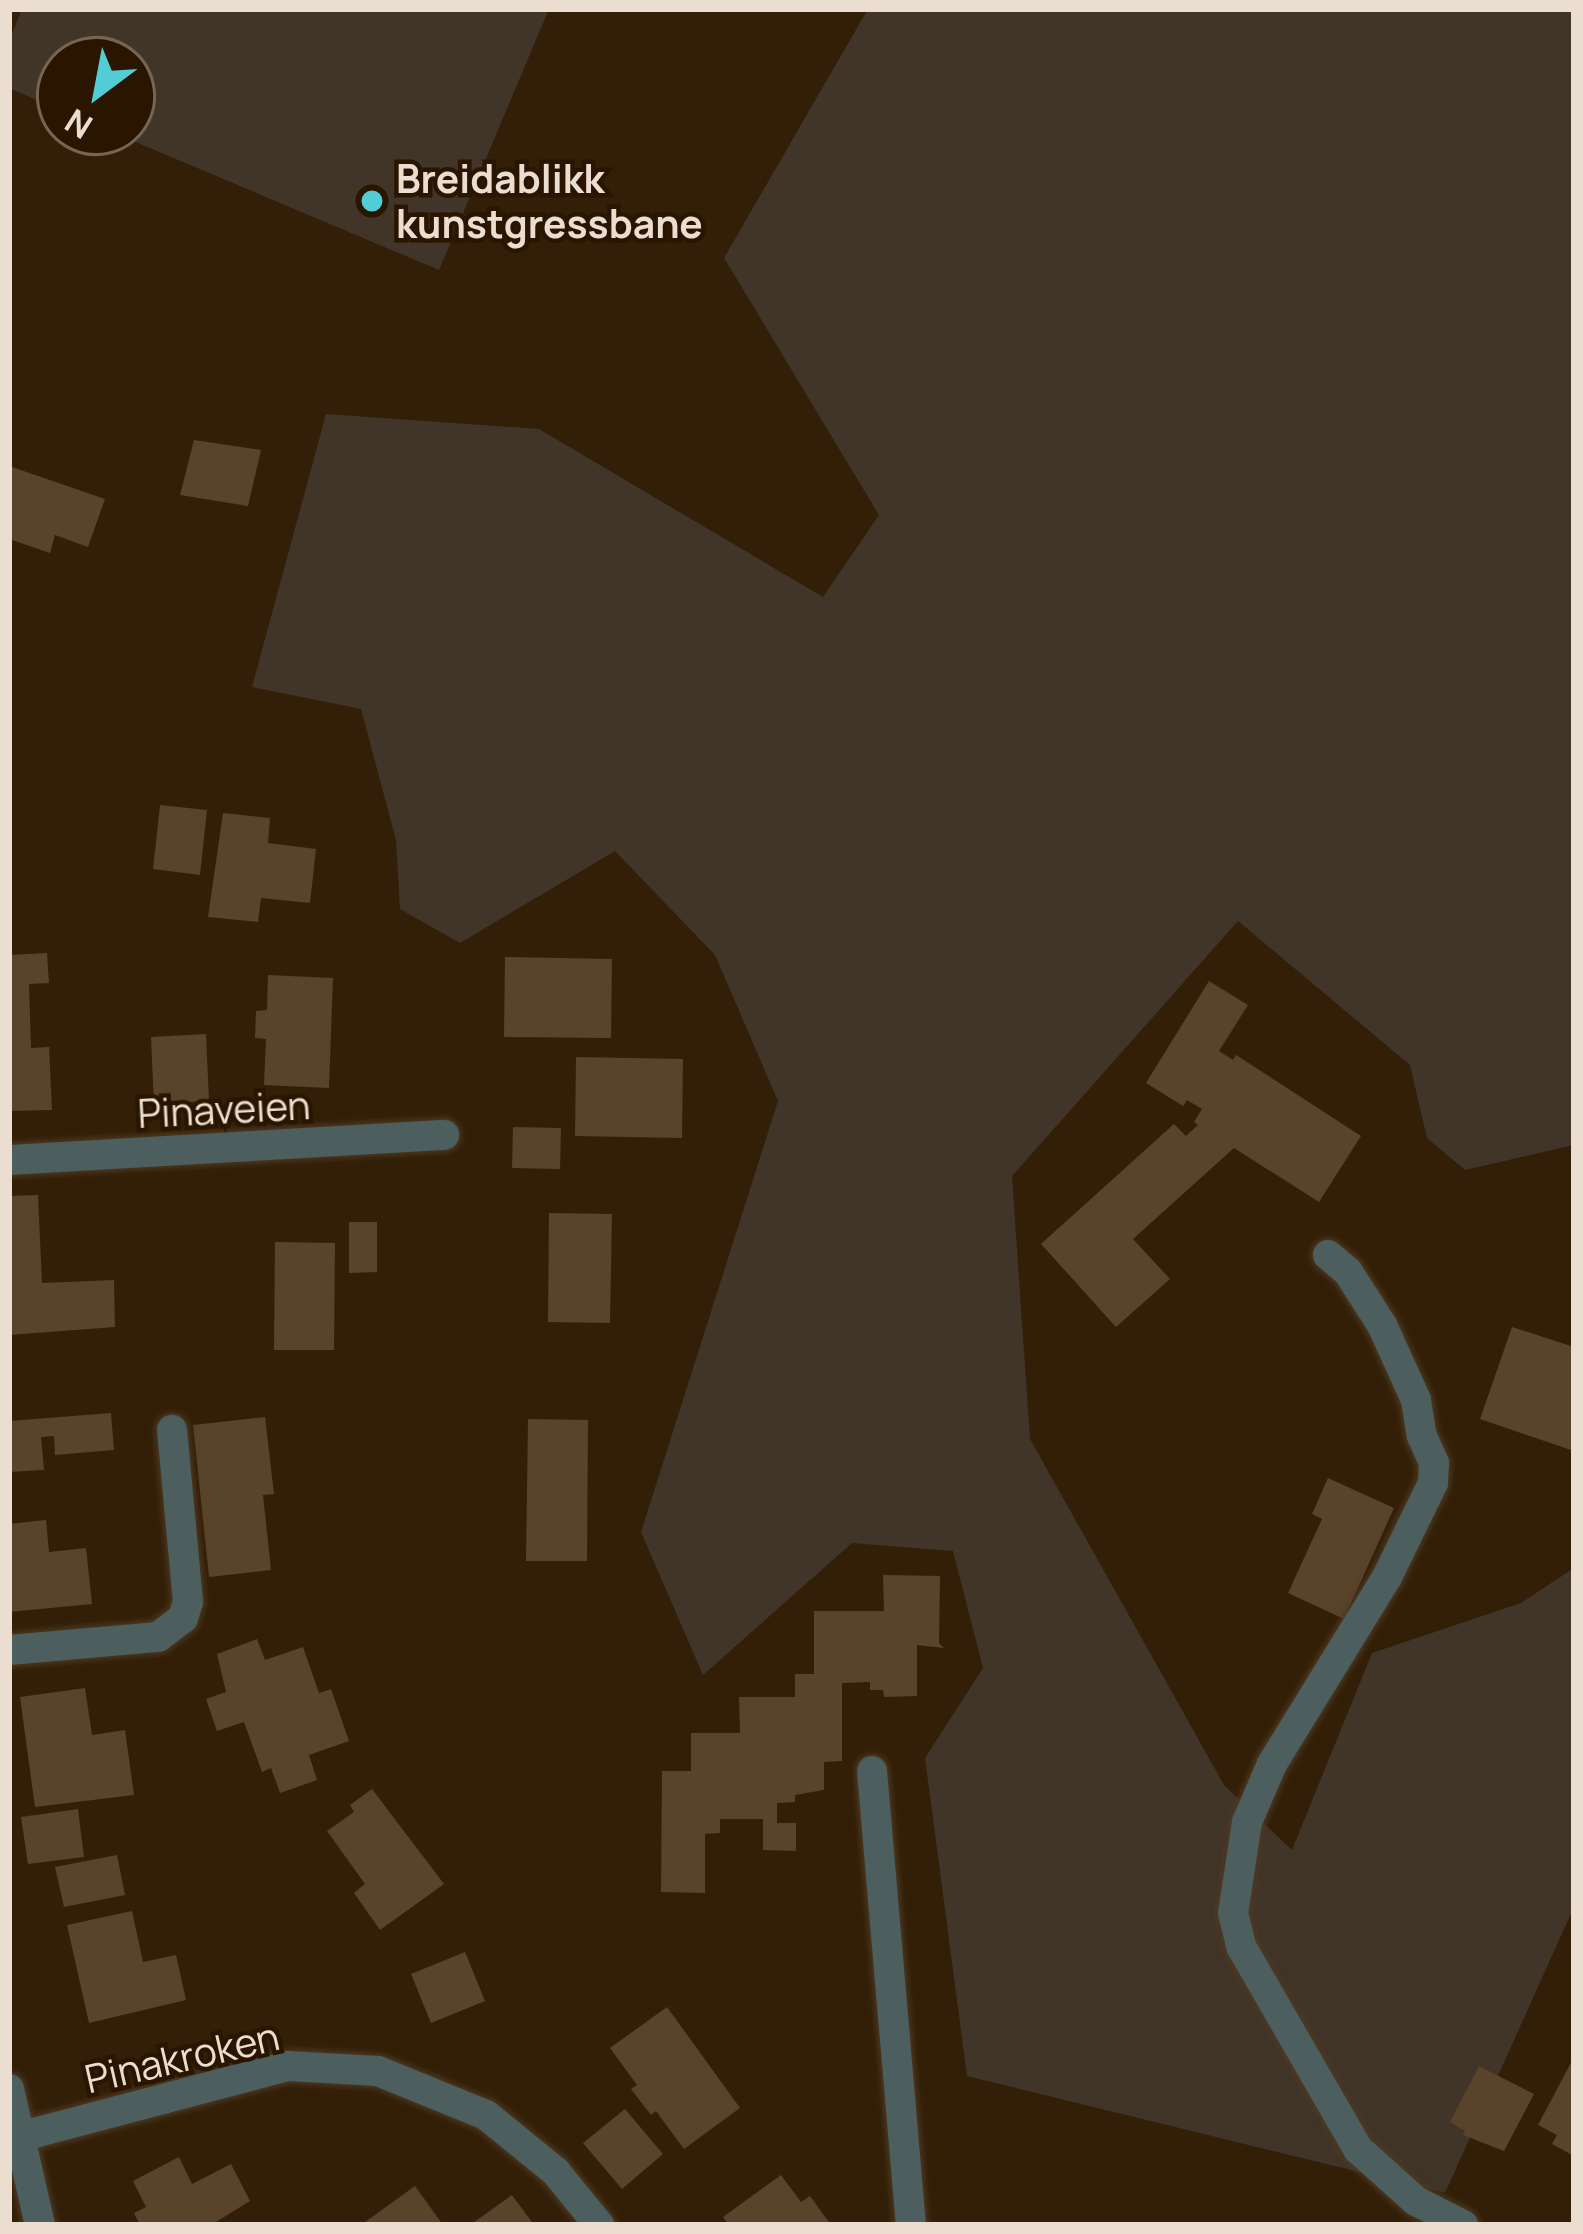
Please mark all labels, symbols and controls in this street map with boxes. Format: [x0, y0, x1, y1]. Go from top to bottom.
north arrow [36, 36, 156, 156]
text: N [56, 99, 100, 150]
place label: Breidablikk kunstgressbane [396, 156, 703, 247]
marker: Breidablikk kunstgressbane [359, 188, 385, 214]
street label: Pinaveien [136, 1081, 312, 1137]
street label: Pinakroken [80, 2012, 284, 2102]

